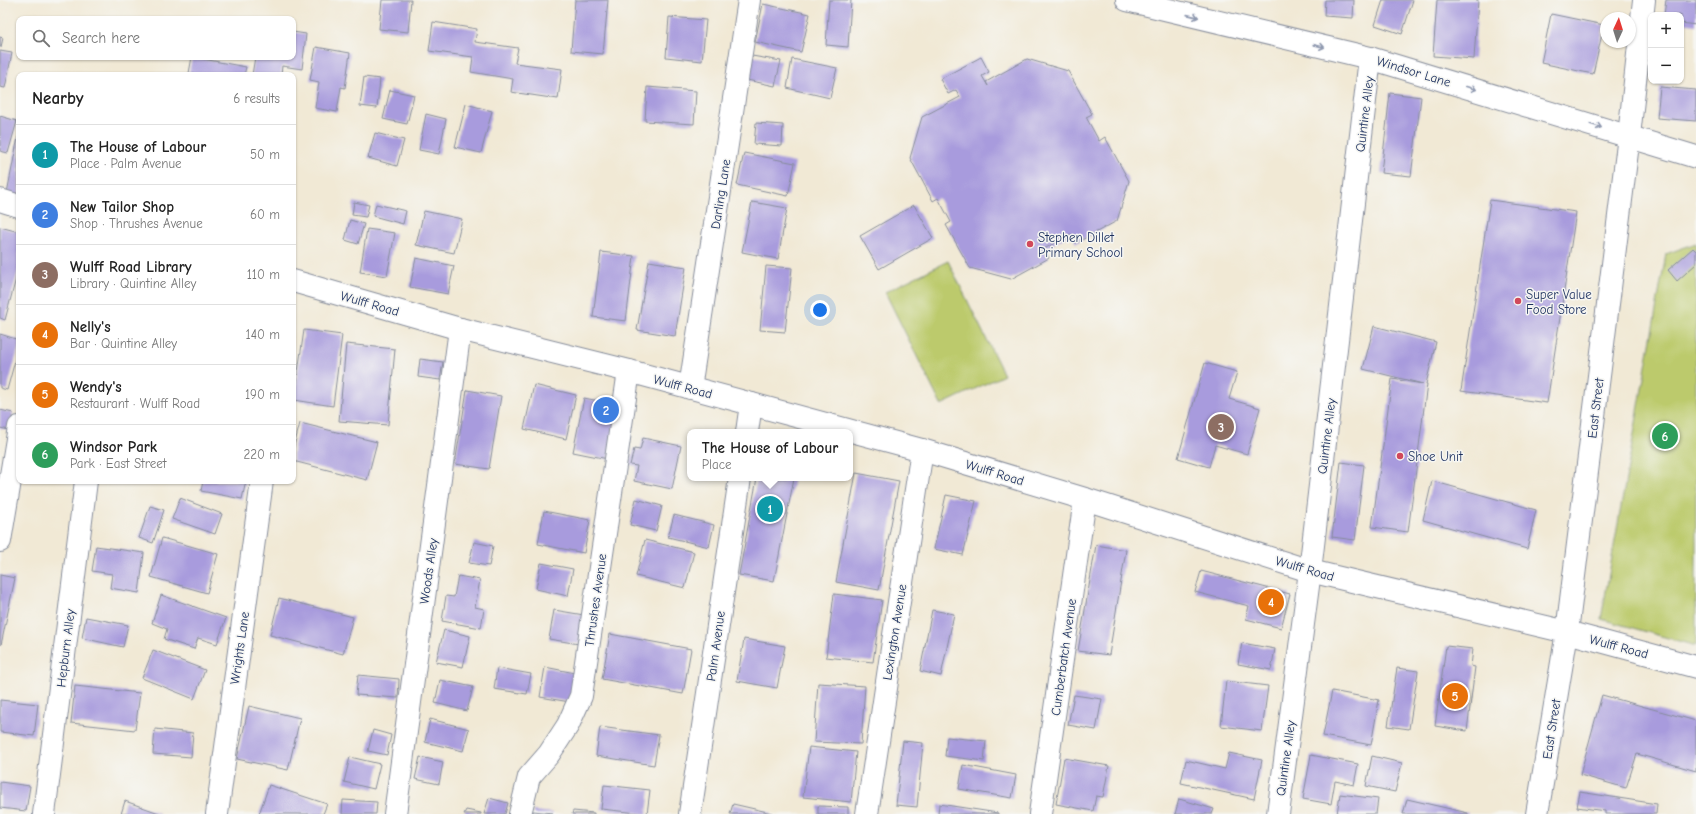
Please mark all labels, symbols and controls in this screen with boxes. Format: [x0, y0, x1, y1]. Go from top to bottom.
one-way arrow [1186, 12, 1199, 20]
north arrow [1600, 12, 1636, 48]
map controls [1648, 12, 1684, 84]
button: + [1648, 12, 1684, 48]
search box [16, 16, 296, 60]
icon: search [30, 27, 52, 49]
text: Search here [62, 29, 140, 47]
one-way arrow [1312, 42, 1325, 50]
button: − [1648, 48, 1684, 84]
street label: Windsor Lane [1375, 53, 1453, 90]
street label: Quintine Alley [1352, 75, 1377, 153]
one-way arrow [1464, 85, 1477, 92]
text: Nearby [32, 89, 83, 108]
text: 6 results [233, 91, 280, 106]
one-way arrow [1589, 123, 1602, 130]
text: The House of Labour [70, 138, 206, 156]
text: 1 [42, 147, 48, 162]
text: 50 m [250, 147, 280, 162]
text: Place · Palm Avenue [70, 156, 182, 171]
street label: Darling Lane [708, 157, 734, 230]
text: New Tailor Shop [70, 198, 174, 216]
text: 2 [42, 207, 48, 222]
text: 60 m [250, 207, 280, 222]
text: Shop · Thrushes Avenue [70, 216, 203, 231]
place label: Stephen Dillet Primary School [1038, 230, 1123, 260]
marker: Stephen Dillet Primary School [1025, 239, 1035, 249]
text: Wulff Road Library [70, 258, 192, 276]
text: 3 [42, 267, 48, 282]
text: 110 m [247, 267, 280, 282]
text: Library · Quintine Alley [70, 276, 196, 291]
place label: Super Value Food Store [1526, 287, 1592, 317]
street label: Wulff Road [339, 288, 401, 319]
marker: Super Value Food Store [1513, 296, 1523, 306]
your location [810, 300, 830, 320]
text: Nelly's [70, 318, 111, 336]
text: 4 [42, 327, 48, 342]
text: 140 m [246, 327, 280, 342]
text: Bar · Quintine Alley [70, 336, 177, 351]
street label: Wulff Road [652, 371, 714, 402]
street label: East Street [1584, 376, 1607, 439]
text: Wendy's [70, 378, 122, 396]
text: 5 [42, 387, 48, 402]
text: 190 m [245, 387, 280, 402]
pin: 2 [593, 395, 619, 425]
text: Restaurant · Wulff Road [70, 396, 200, 411]
street label: Quintine Alley [1314, 397, 1339, 475]
pin: 3 [1208, 412, 1234, 442]
pin: 6 [1652, 421, 1678, 451]
popup [687, 429, 853, 481]
text: Windsor Park [70, 438, 157, 456]
text: The House of Labour [702, 439, 838, 457]
text: 6 [42, 447, 48, 462]
text: 220 m [243, 447, 280, 462]
place label: Shoe Unit [1408, 449, 1464, 464]
marker: Shoe Unit [1395, 451, 1405, 461]
text: Park · East Street [70, 456, 166, 471]
street label: Wulff Road [964, 456, 1026, 488]
text: Place [702, 457, 731, 472]
pin: 1 [757, 494, 783, 524]
street label: Woods Alley [416, 537, 441, 605]
street label: Thrushes Avenue [582, 552, 610, 648]
street label: Wulff Road [1274, 553, 1336, 584]
street label: Lexington Avenue [879, 582, 910, 681]
pin: 4 [1258, 587, 1284, 617]
street label: Cumberbatch Avenue [1048, 597, 1079, 717]
street label: Hepburn Alley [53, 608, 78, 688]
street label: Palm Avenue [703, 609, 728, 682]
street label: Wrights Lane [227, 610, 252, 685]
street label: Wulff Road [1588, 631, 1650, 662]
pin: 5 [1442, 681, 1468, 711]
street label: East Street [1539, 697, 1564, 760]
street label: Quintine Alley [1273, 719, 1298, 797]

